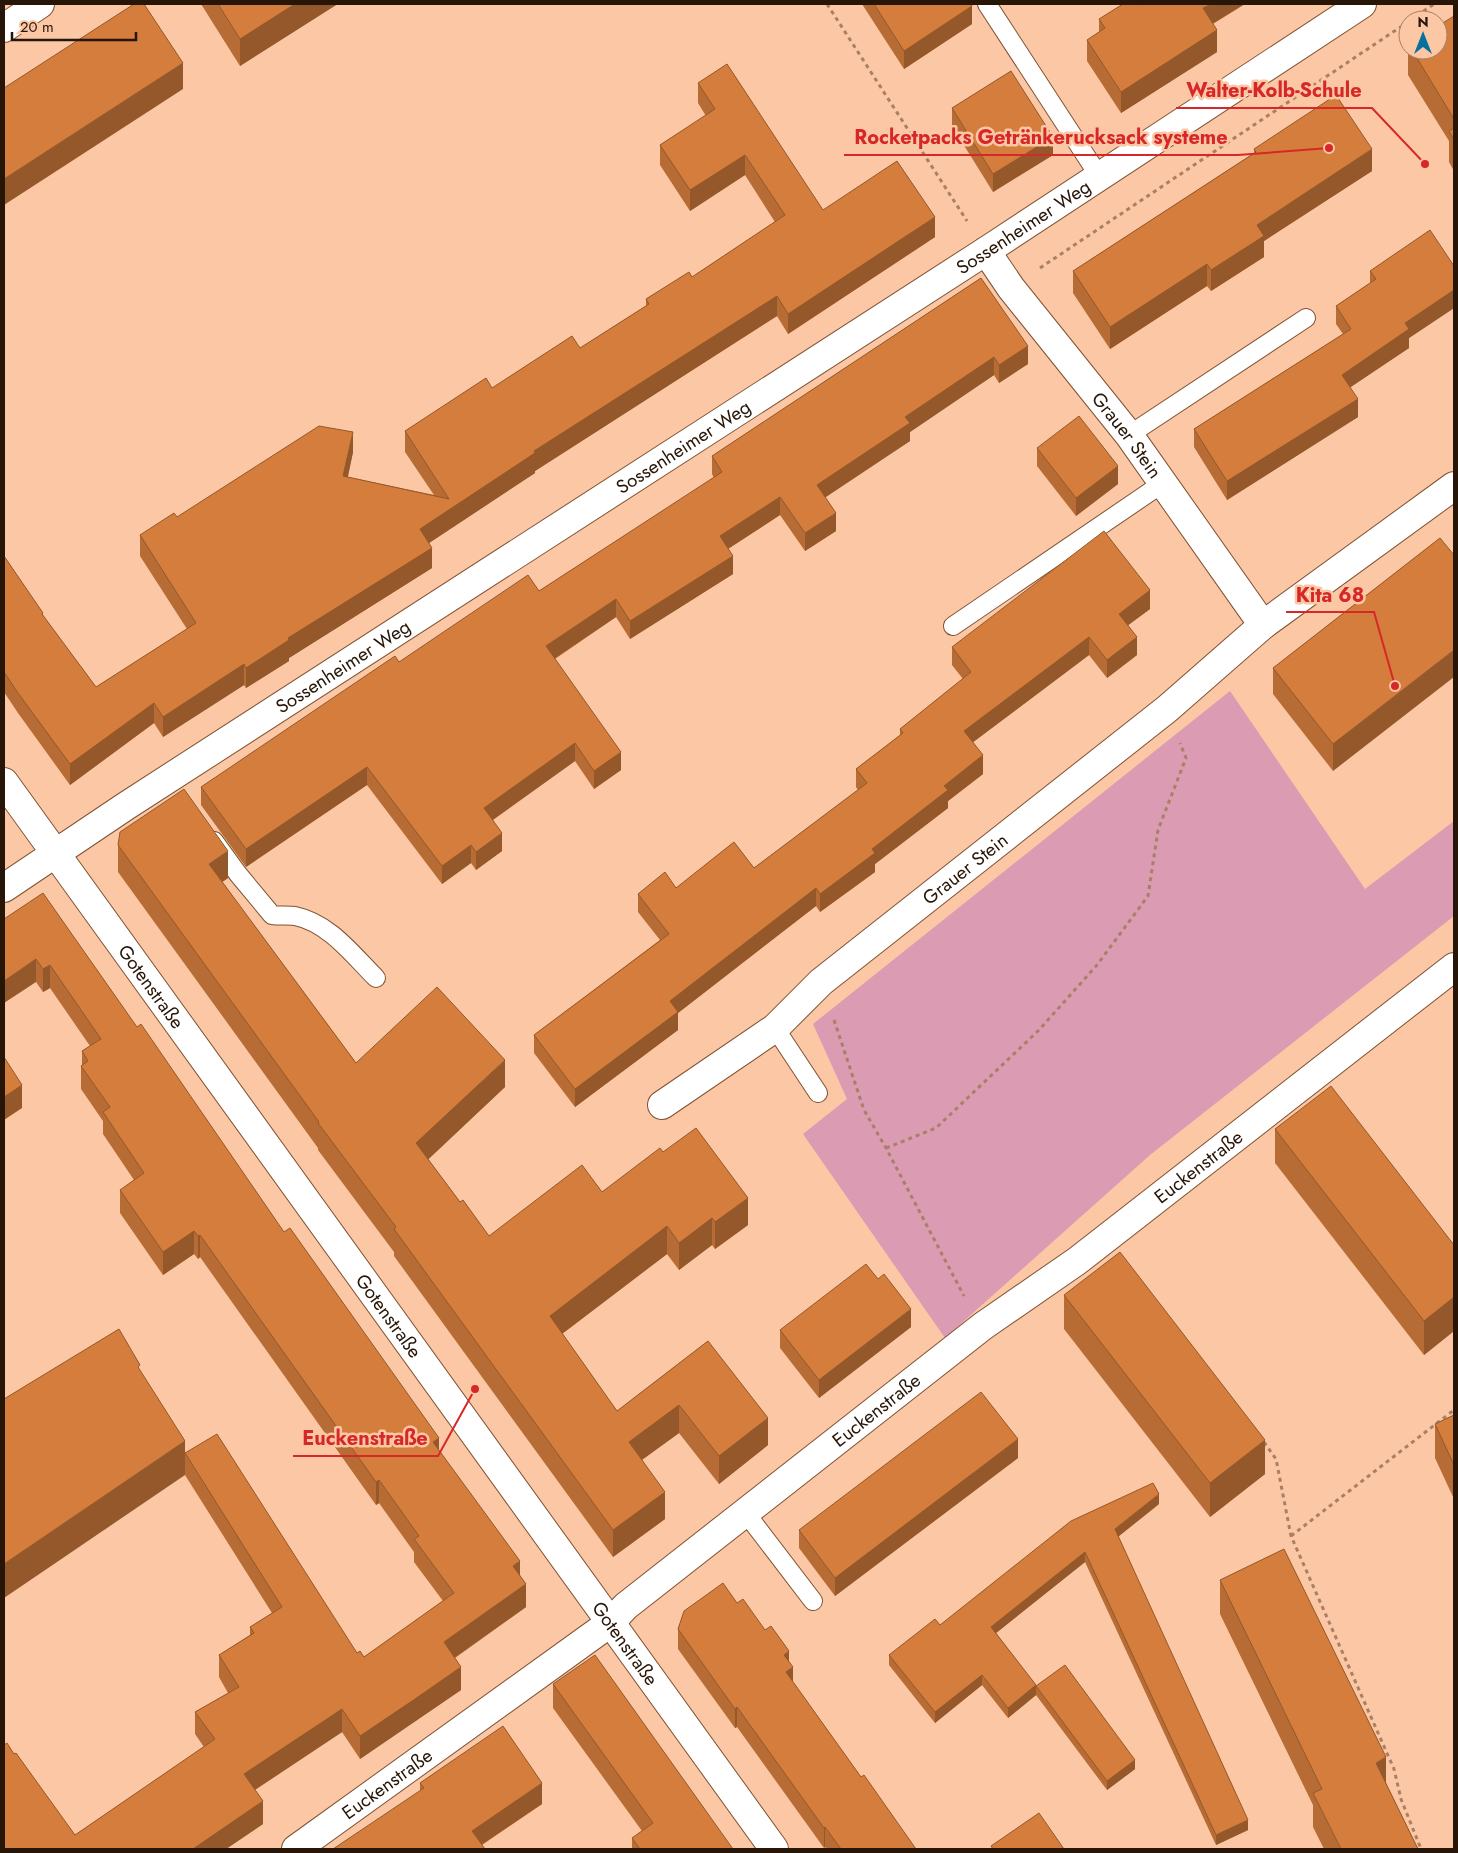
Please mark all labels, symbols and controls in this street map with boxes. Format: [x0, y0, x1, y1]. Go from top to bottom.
scale bar [12, 10, 136, 42]
north arrow [1398, 10, 1448, 60]
text: N [1417, 12, 1429, 32]
text: 20 m [20, 16, 54, 38]
callout: Walter-Kolb-Schule [1176, 73, 1372, 108]
text: Walter-Kolb-Schule [1186, 76, 1362, 105]
callout: Rocketpacks Getränkerucksack systeme [844, 120, 1238, 155]
text: Rocketpacks Getränkerucksack systeme [854, 123, 1228, 152]
street label: Sossenheimer Weg [951, 173, 1096, 280]
street label: Grauer Stein [1086, 386, 1169, 484]
street label: Sossenheimer Weg [610, 393, 756, 500]
callout: Kita 68 [1286, 577, 1374, 612]
text: Kita 68 [1296, 581, 1364, 610]
street label: Sossenheimer Weg [270, 613, 415, 720]
street label: Grauer Stein [916, 826, 1013, 911]
street label: Gotenstraße [112, 939, 191, 1034]
street label: Euckenstraße [1148, 1123, 1248, 1210]
street label: Gotenstraße [349, 1268, 429, 1363]
street label: Euckenstraße [826, 1366, 926, 1453]
callout: Euckenstraße [293, 1421, 438, 1456]
text: Euckenstraße [302, 1424, 428, 1453]
street label: Gotenstraße [586, 1596, 665, 1691]
street label: Euckenstraße [336, 1742, 438, 1825]

